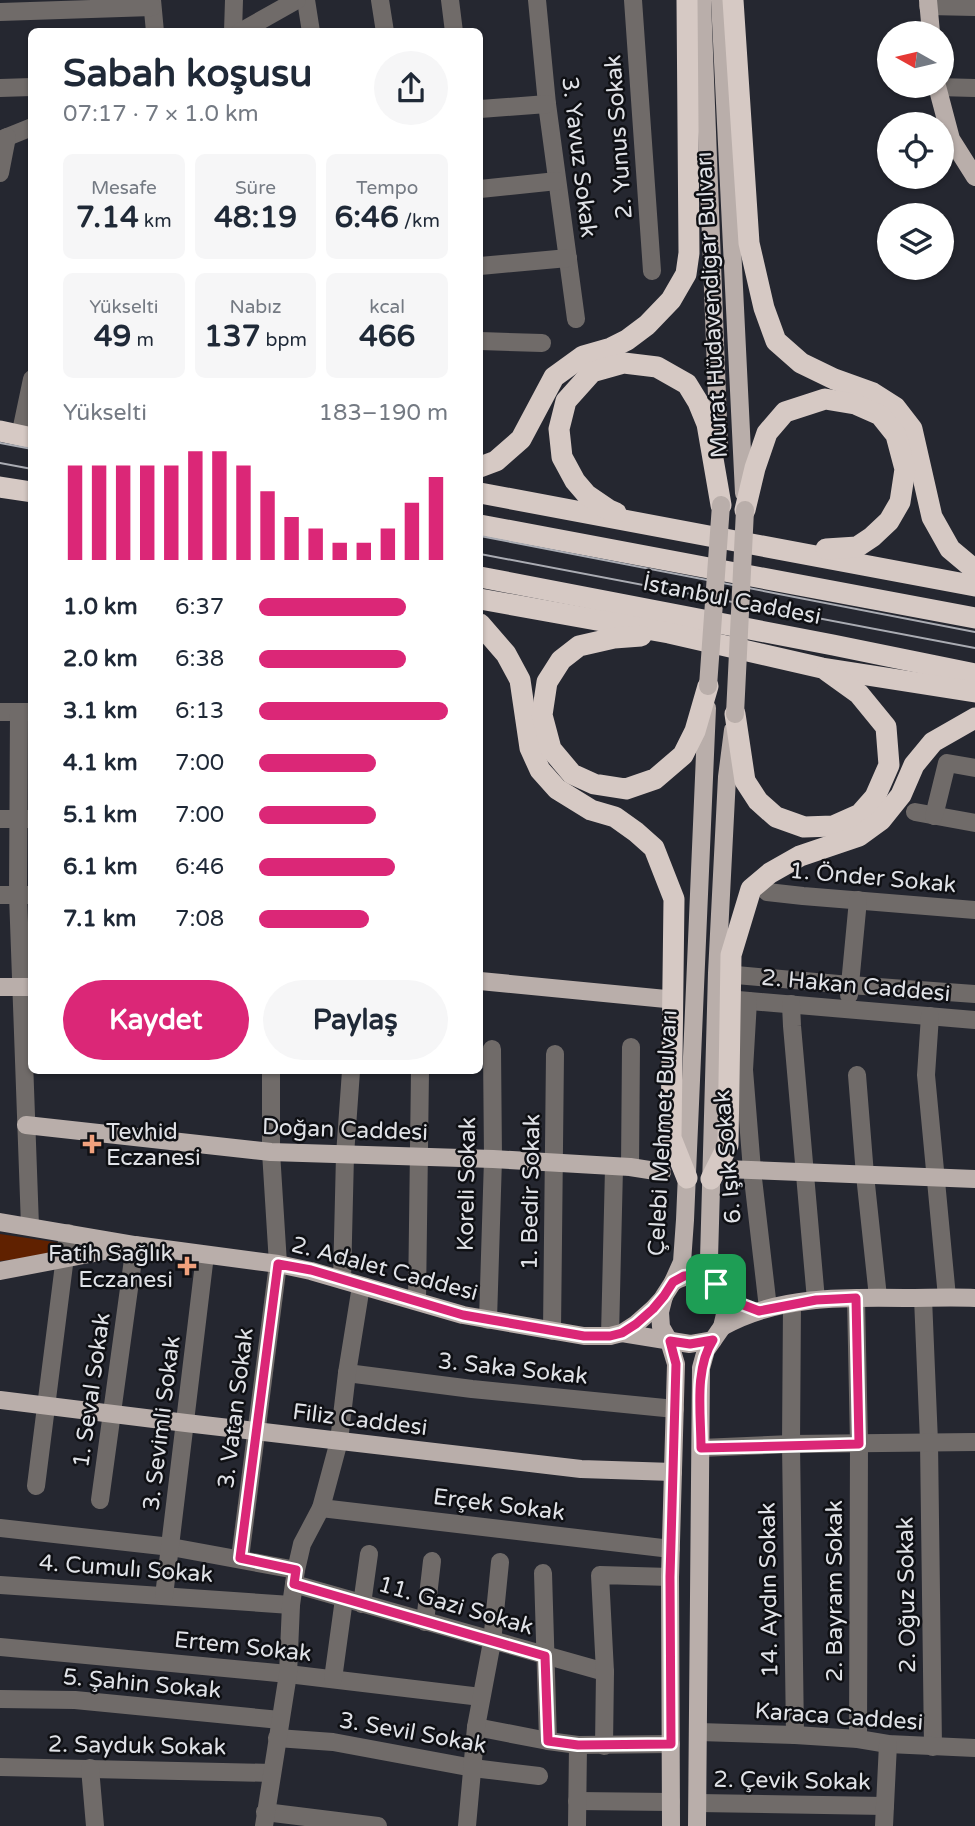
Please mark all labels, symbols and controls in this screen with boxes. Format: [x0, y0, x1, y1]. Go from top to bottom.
north arrow [877, 21, 954, 98]
map controls [877, 21, 954, 280]
text: Sabah koşusu [63, 51, 312, 97]
button: share [374, 51, 448, 125]
street label: 2. Yunus Sokak [599, 54, 639, 220]
street label: 3. Yavuz Sokak [555, 75, 603, 239]
text: 07:17 · 7 × 1.0 km [63, 100, 259, 128]
button: locate [877, 112, 954, 189]
street label: Murat Hüdavendigar Bulvarı [690, 151, 734, 459]
text: Mesafe [91, 177, 157, 199]
text: Süre [235, 177, 276, 199]
text: Tempo [356, 177, 418, 199]
text: 7.14 [76, 199, 139, 236]
text: 48:19 [214, 199, 297, 236]
text: 6:46 [334, 199, 399, 236]
button: layers [877, 203, 954, 280]
text: km [139, 210, 172, 232]
text: /km [399, 210, 440, 232]
text: Yükselti [89, 296, 158, 318]
text: Nabız [229, 296, 282, 318]
text: kcal [369, 296, 405, 318]
text: 49 [94, 318, 131, 355]
text: 137 [204, 318, 261, 355]
text: 466 [359, 318, 415, 355]
text: m [131, 329, 154, 351]
text: bpm [261, 329, 307, 351]
text: Yükselti [63, 399, 147, 427]
text: 183–190 m [319, 399, 448, 427]
street label: İstanbul Caddesi [640, 569, 823, 631]
text: 1.0 km [63, 593, 138, 621]
text: 6:37 [175, 593, 224, 621]
text: 2.0 km [63, 645, 138, 673]
text: 6:38 [175, 645, 224, 673]
text: 3.1 km [63, 697, 138, 725]
text: 6:13 [175, 697, 224, 725]
text: 4.1 km [63, 749, 138, 777]
text: 7:00 [175, 749, 224, 777]
text: 5.1 km [63, 801, 137, 829]
text: 7:00 [175, 801, 224, 829]
text: 6.1 km [63, 853, 138, 881]
text: 6:46 [175, 853, 224, 881]
street label: 1. Önder Sokak [788, 857, 957, 899]
text: 7.1 km [63, 905, 136, 933]
text: 7:08 [175, 905, 224, 933]
street label: 2. Hakan Caddesi [760, 964, 952, 1008]
button: Kaydet [63, 980, 249, 1060]
button: Paylaş [263, 980, 448, 1060]
street label: Çelebi Mehmet Bulvarı [643, 1009, 683, 1257]
street label: 6. Işık Sokak [708, 1089, 748, 1225]
street label: Doğan Caddesi [262, 1113, 428, 1147]
street label: 1. Bedir Sokak [516, 1114, 546, 1270]
street label: Koreli Sokak [452, 1117, 482, 1251]
place label: Tevhid Eczanesi [106, 1118, 201, 1172]
marker: Tevhid Eczanesi [84, 1136, 100, 1152]
street label: 2. Adalet Caddesi [288, 1231, 481, 1307]
place label: Fatih Sağlık Eczanesi [48, 1240, 173, 1294]
pin [686, 1254, 746, 1314]
marker: Fatih Sağlık Eczanesi [179, 1258, 195, 1274]
icon: arrive [697, 1265, 735, 1303]
street label: 1. Seval Sokak [67, 1311, 117, 1469]
street label: 3. Vatan Sokak [212, 1326, 260, 1490]
street label: 3. Sevimli Sokak [137, 1334, 187, 1512]
street label: 3. Saka Sokak [437, 1347, 589, 1391]
street label: Filiz Caddesi [291, 1398, 429, 1442]
street label: Erçek Sokak [431, 1483, 566, 1527]
street label: 2. Bayram Sokak [821, 1500, 849, 1682]
street label: 14. Aydın Sokak [753, 1502, 785, 1678]
street label: 2. Oğuz Sokak [892, 1516, 922, 1673]
street label: 4. Cumulı Sokak [38, 1549, 214, 1589]
street label: 11. Gazi Sokak [375, 1570, 537, 1642]
street label: Ertem Sokak [173, 1626, 313, 1668]
street label: 5. Şahin Sokak [62, 1663, 222, 1705]
street label: Karaca Caddesi [754, 1697, 924, 1737]
street label: 3. Sevil Sokak [337, 1706, 489, 1760]
street label: 2. Sayduk Sokak [48, 1730, 226, 1762]
street label: 2. Çevik Sokak [713, 1766, 871, 1796]

